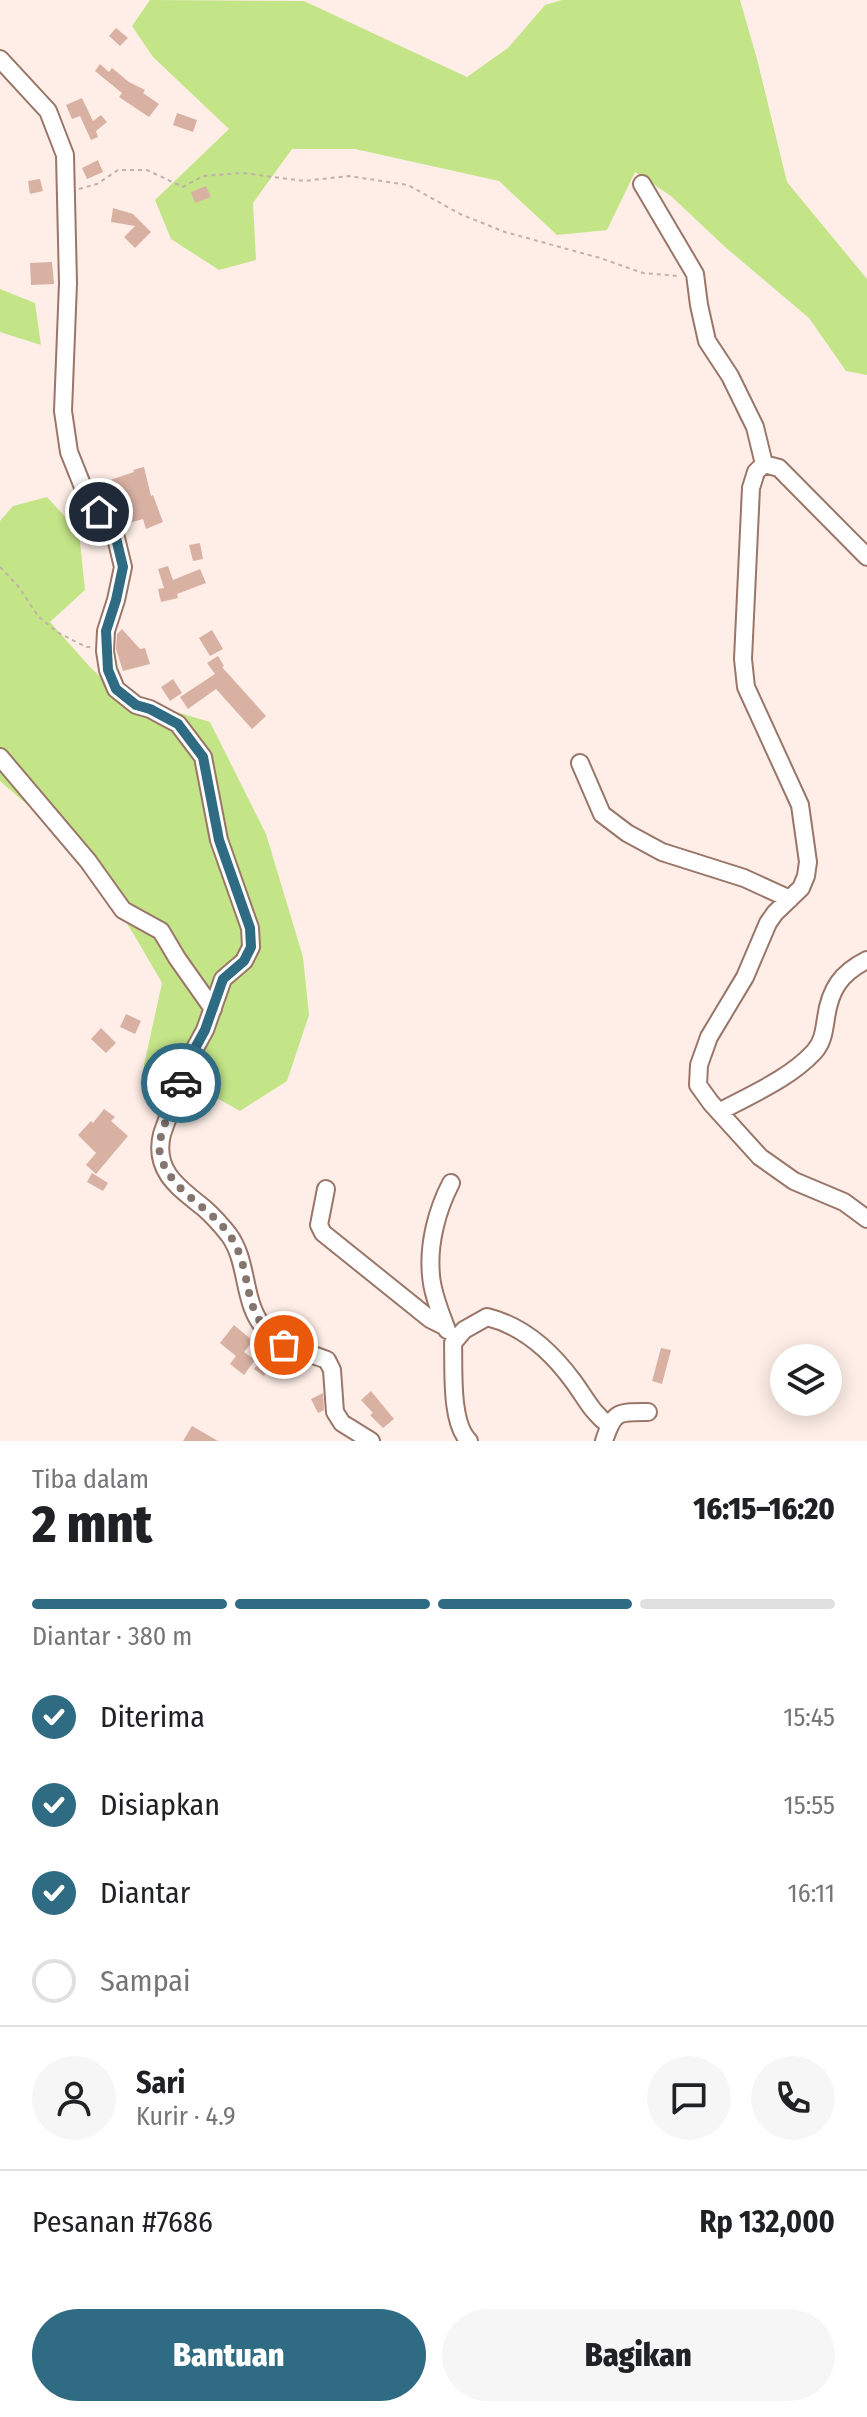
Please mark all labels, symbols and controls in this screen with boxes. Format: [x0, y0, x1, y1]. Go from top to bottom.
pin [65, 478, 133, 546]
icon: home [77, 490, 121, 534]
courier [141, 1043, 221, 1123]
icon: car [159, 1061, 203, 1105]
pin [250, 1311, 318, 1379]
icon: bag [262, 1323, 306, 1367]
map controls [770, 1344, 842, 1416]
button: layers [770, 1344, 842, 1416]
text: Tiba dalam [32, 1464, 149, 1495]
text: 16:15–16:20 [693, 1491, 835, 1527]
text: 2 mnt [32, 1493, 152, 1556]
text: Diantar · 380 m [32, 1621, 192, 1652]
icon: check [32, 1695, 76, 1739]
text: Diterima [100, 1699, 205, 1735]
text: 15:45 [783, 1702, 835, 1733]
icon: check [32, 1783, 76, 1827]
text: Disiapkan [100, 1787, 220, 1823]
text: 15:55 [784, 1790, 835, 1821]
icon: check [32, 1871, 76, 1915]
text: Diantar [100, 1875, 190, 1911]
text: 16:11 [788, 1878, 835, 1909]
text: Sampai [100, 1963, 191, 1999]
button: person [32, 2056, 116, 2140]
button: chat [647, 2056, 731, 2140]
button: phone [751, 2056, 835, 2140]
text: Sari [136, 2065, 185, 2101]
text: Kurir · 4.9 [136, 2101, 236, 2132]
text: Pesanan #7686 [32, 2204, 213, 2240]
text: Rp 132,000 [700, 2204, 835, 2240]
button: Bantuan [32, 2309, 426, 2401]
button: Bagikan [442, 2309, 835, 2401]

